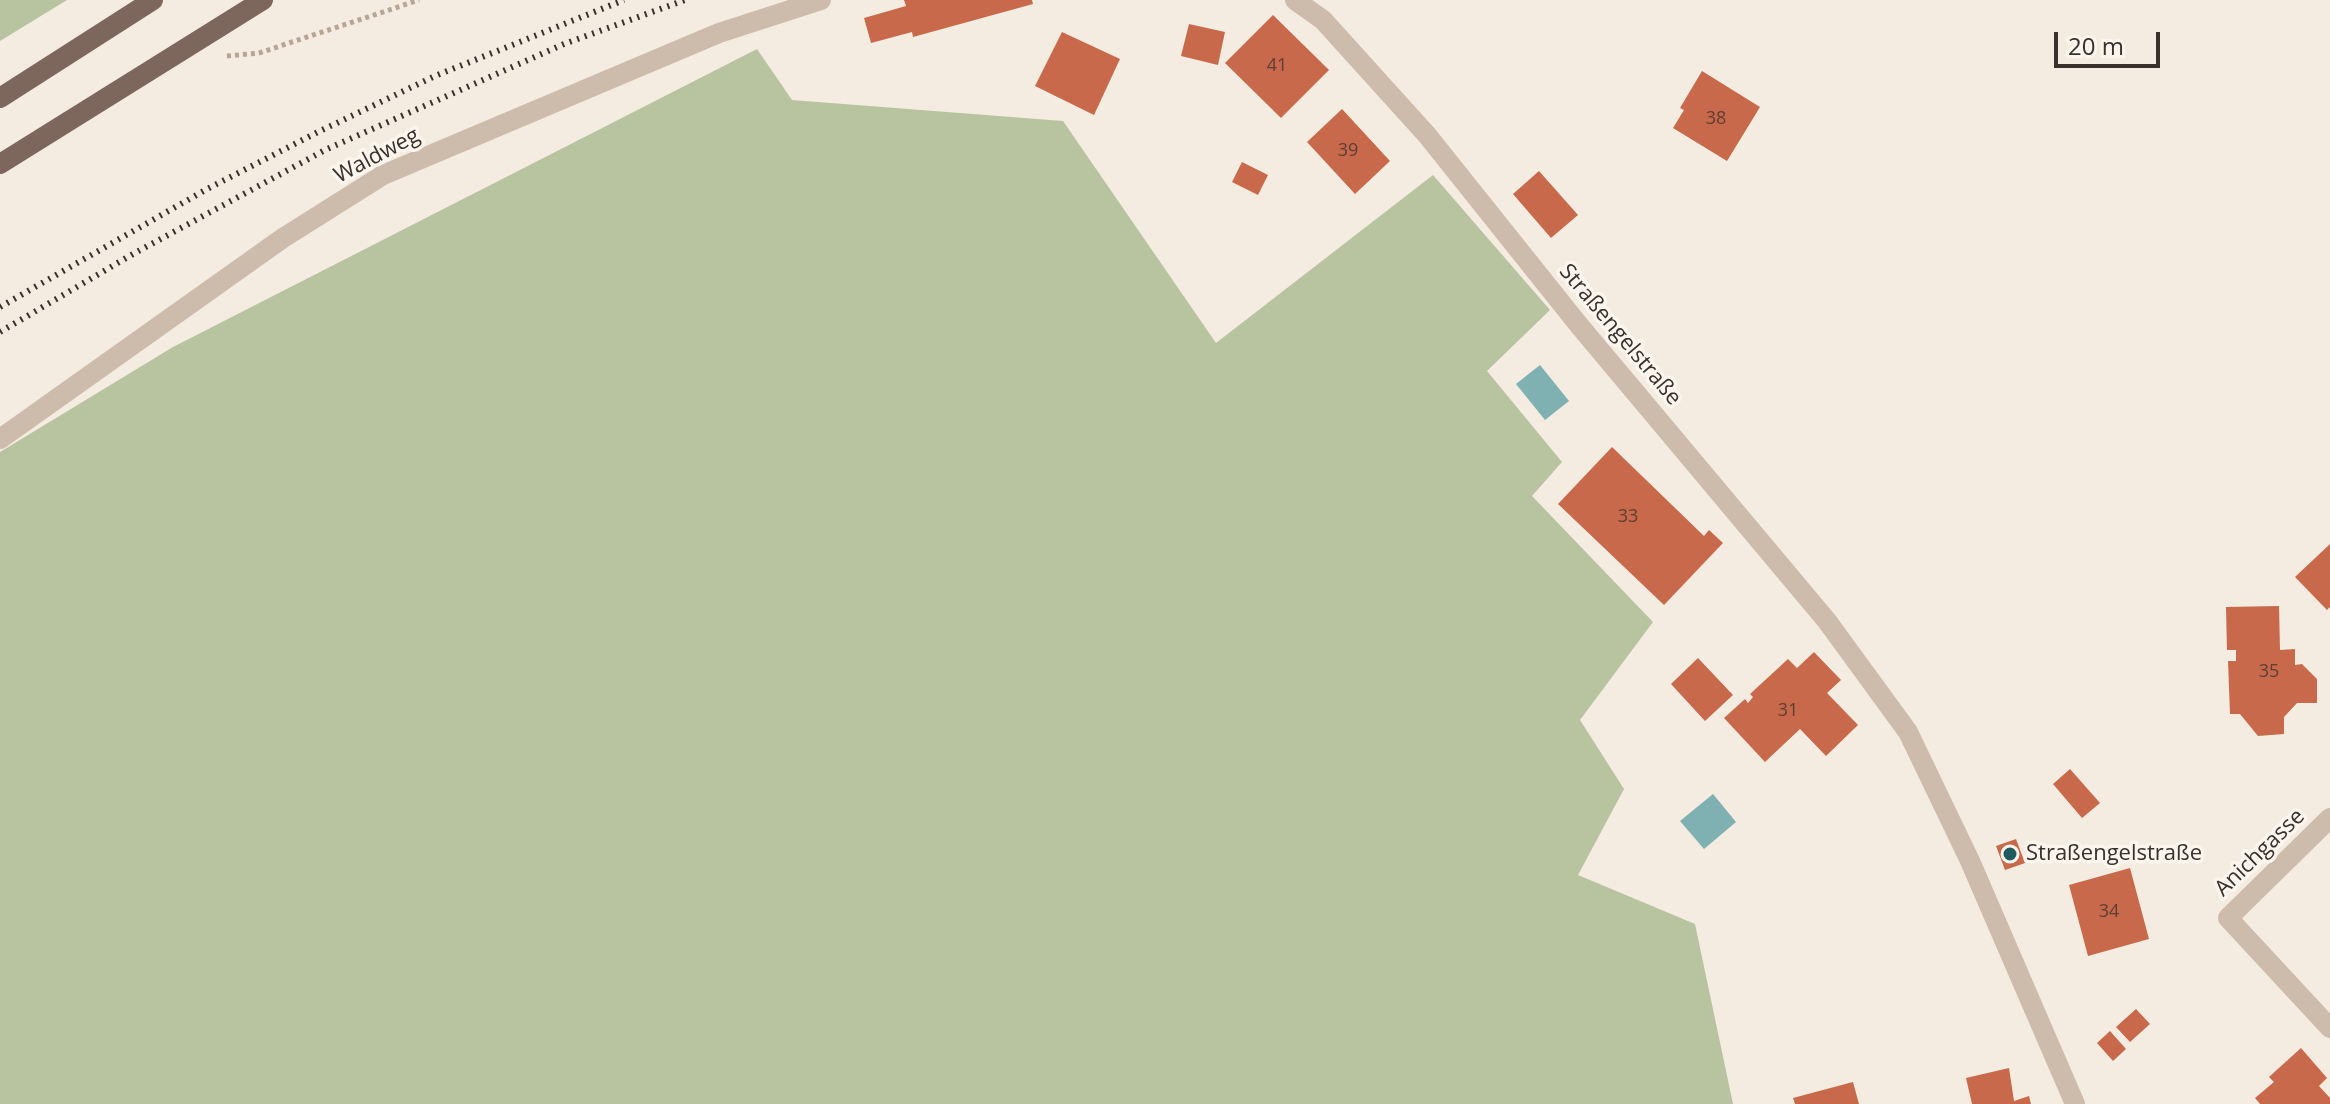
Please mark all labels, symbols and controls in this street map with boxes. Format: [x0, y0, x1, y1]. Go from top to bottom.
scale bar [2058, 16, 2164, 66]
text: 20 m [2068, 29, 2124, 62]
house number: 41 [1267, 55, 1287, 77]
house number: 38 [1706, 108, 1726, 130]
street label: Waldweg [330, 123, 424, 189]
house number: 39 [1338, 140, 1358, 162]
street label: Straßengelstraße [1553, 259, 1687, 411]
house number: 33 [1618, 506, 1638, 528]
house number: 35 [2259, 661, 2279, 683]
house number: 31 [1778, 700, 1798, 722]
street label: Anichgasse [2210, 804, 2310, 902]
place label: Straßengelstraße [2026, 841, 2202, 867]
marker: Straßengelstraße [2001, 845, 2019, 863]
house number: 34 [2099, 901, 2119, 923]

